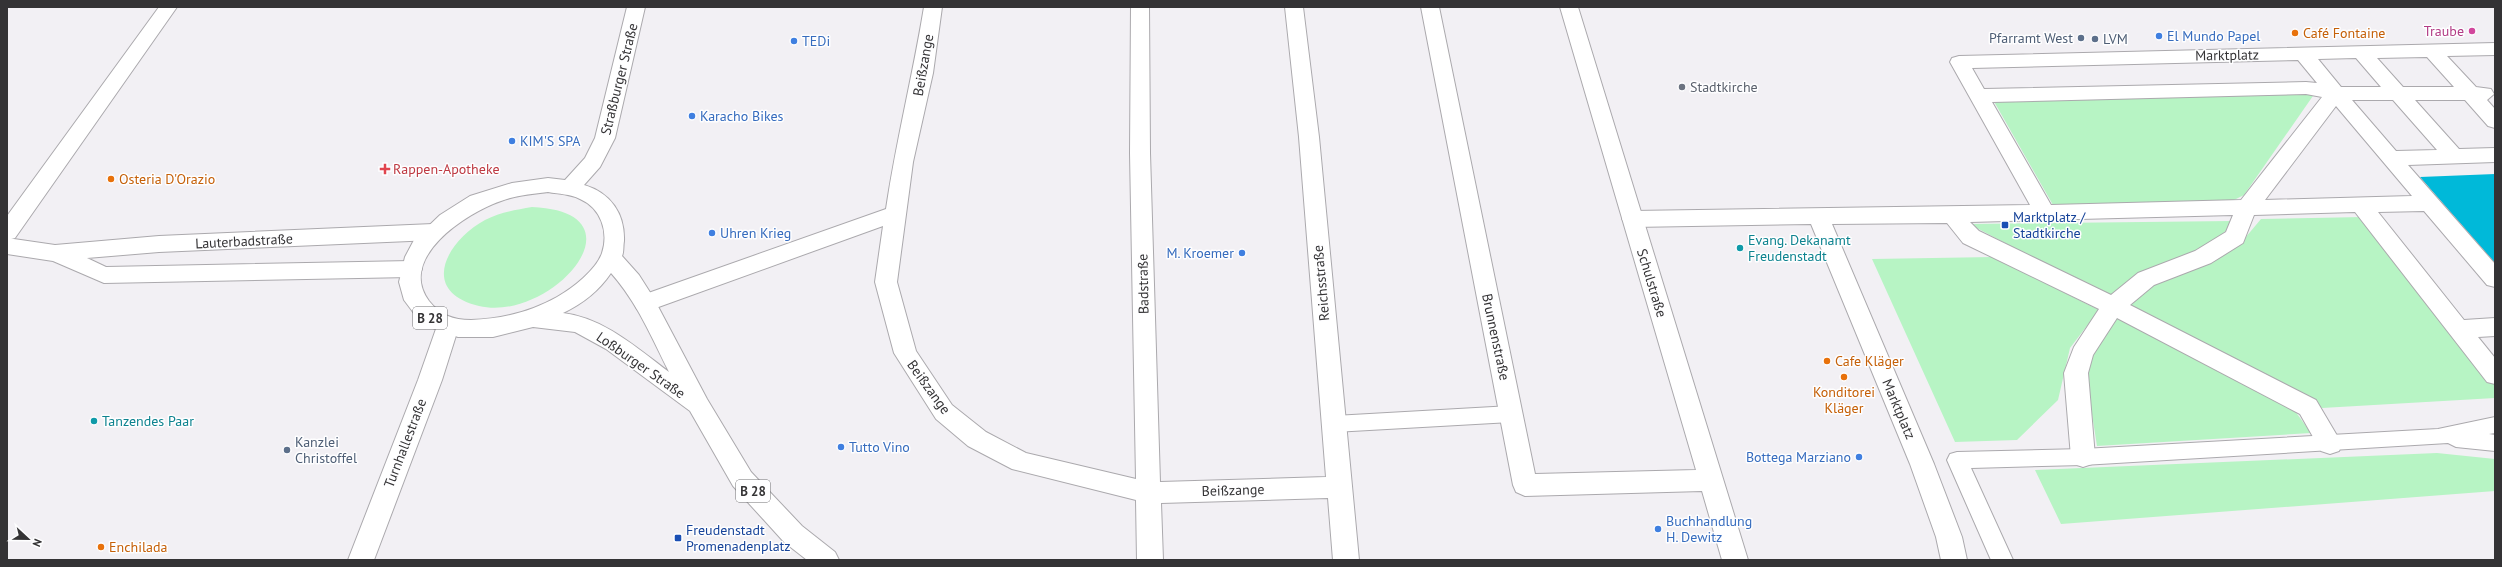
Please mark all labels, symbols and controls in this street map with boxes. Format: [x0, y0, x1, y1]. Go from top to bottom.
street label: Straßburger Straße [596, 21, 642, 137]
place label: Traube [2424, 22, 2464, 40]
place label: Café Fontaine [2303, 24, 2385, 42]
marker: Traube [2467, 26, 2477, 36]
place label: El Mundo Papel [2167, 27, 2260, 45]
marker: Café Fontaine [2290, 28, 2300, 38]
place label: Pfarramt West [1989, 29, 2073, 47]
place label: LVM [2103, 30, 2128, 48]
marker: El Mundo Papel [2154, 31, 2164, 41]
place label: TEDi [802, 32, 830, 50]
street label: Beißzange [909, 33, 937, 97]
marker: Pfarramt West [2076, 33, 2086, 43]
marker: LVM [2090, 34, 2100, 44]
marker: TEDi [789, 36, 799, 46]
street label: Marktplatz [2195, 45, 2259, 65]
place label: Stadtkirche [1690, 78, 1758, 96]
marker: Stadtkirche [1677, 82, 1687, 92]
place label: Karacho Bikes [700, 107, 784, 125]
marker: Karacho Bikes [687, 111, 697, 121]
place label: KIM'S SPA [520, 132, 581, 150]
marker: KIM'S SPA [507, 136, 517, 146]
place label: Rappen-Apotheke [393, 160, 500, 178]
marker: Rappen-Apotheke [380, 164, 390, 174]
place label: Osteria D'Orazio [119, 170, 215, 188]
marker: Osteria D'Orazio [106, 174, 116, 184]
place label: Marktplatz / Stadtkirche [2013, 208, 2086, 242]
marker: Marktplatz / Stadtkirche [2000, 220, 2010, 230]
place label: Uhren Krieg [720, 224, 791, 242]
marker: Uhren Krieg [707, 228, 717, 238]
street label: Lauterbadstraße [195, 229, 293, 253]
place label: Evang. Dekanamt Freudenstadt [1748, 231, 1851, 265]
marker: Evang. Dekanamt Freudenstadt [1735, 243, 1745, 253]
place label: M. Kroemer [1167, 244, 1234, 262]
street label: Reichsstraße [1309, 244, 1333, 322]
street label: Schulstraße [1633, 247, 1671, 319]
marker: M. Kroemer [1237, 248, 1247, 258]
street label: Badstraße [1133, 254, 1153, 314]
street label: Brunnenstraße [1478, 292, 1514, 382]
road number: B 28 [413, 307, 447, 329]
street label: Loßburger Straße [593, 328, 689, 402]
place label: Cafe Kläger [1835, 352, 1904, 370]
street label: Beißzange [903, 356, 955, 418]
marker: Cafe Kläger [1822, 356, 1832, 366]
marker: Konditorei Kläger [1839, 372, 1849, 382]
street label: Marktplatz [1878, 376, 1920, 442]
place label: Konditorei Kläger [1813, 383, 1875, 417]
street label: Turnhallestraße [380, 396, 430, 490]
place label: Tanzendes Paar [102, 412, 194, 430]
marker: Tanzendes Paar [89, 416, 99, 426]
place label: Kanzlei Christoffel [295, 433, 357, 467]
place label: Tutto Vino [849, 438, 910, 456]
marker: Tutto Vino [836, 442, 846, 452]
marker: Kanzlei Christoffel [282, 445, 292, 455]
place label: Bottega Marziano [1746, 448, 1851, 466]
marker: Bottega Marziano [1854, 452, 1864, 462]
road number: B 28 [736, 480, 770, 502]
street label: Beißzange [1201, 480, 1265, 500]
place label: Buchhandlung H. Dewitz [1666, 512, 1752, 546]
north arrow [8, 519, 48, 559]
place label: Freudenstadt Promenadenplatz [686, 521, 791, 555]
marker: Buchhandlung H. Dewitz [1653, 524, 1663, 534]
marker: Freudenstadt Promenadenplatz [673, 533, 683, 543]
text: N [29, 537, 45, 549]
place label: Enchilada [109, 538, 167, 556]
marker: Enchilada [96, 542, 106, 552]

